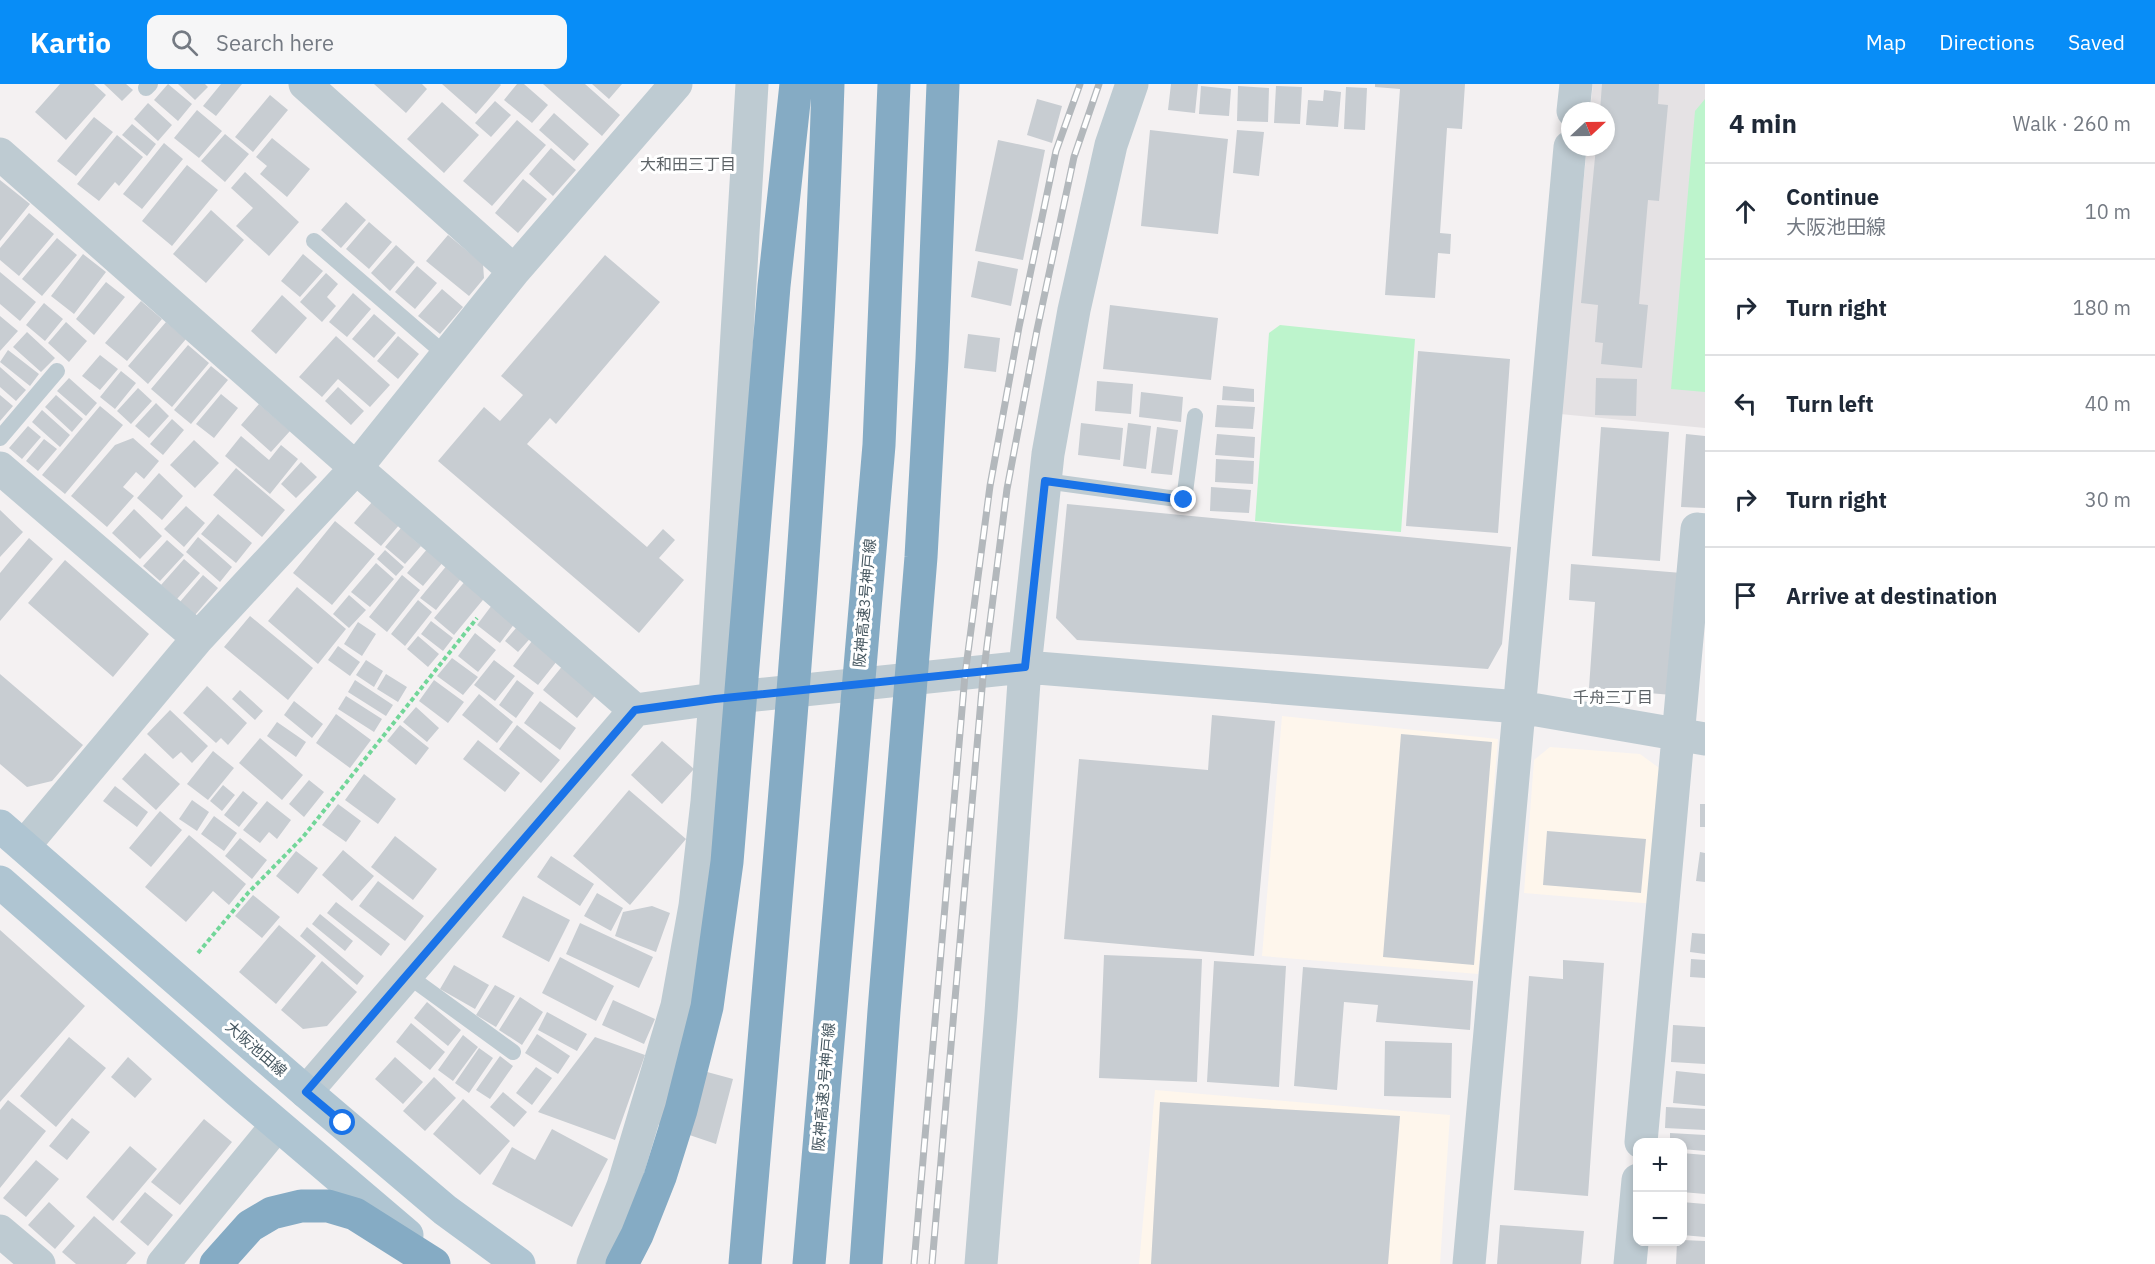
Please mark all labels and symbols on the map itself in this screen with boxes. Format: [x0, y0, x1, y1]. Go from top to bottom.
north arrow [1561, 102, 1615, 156]
district label: 大和田三丁目 [640, 154, 736, 174]
route end [1170, 486, 1196, 512]
street label: 阪神高速3号神戸線 [849, 538, 880, 668]
district label: 千舟三丁目 [1573, 687, 1653, 707]
street label: 大阪池田線 [222, 1017, 291, 1080]
street label: 阪神高速3号神戸線 [808, 1022, 839, 1152]
route start [329, 1109, 355, 1135]

